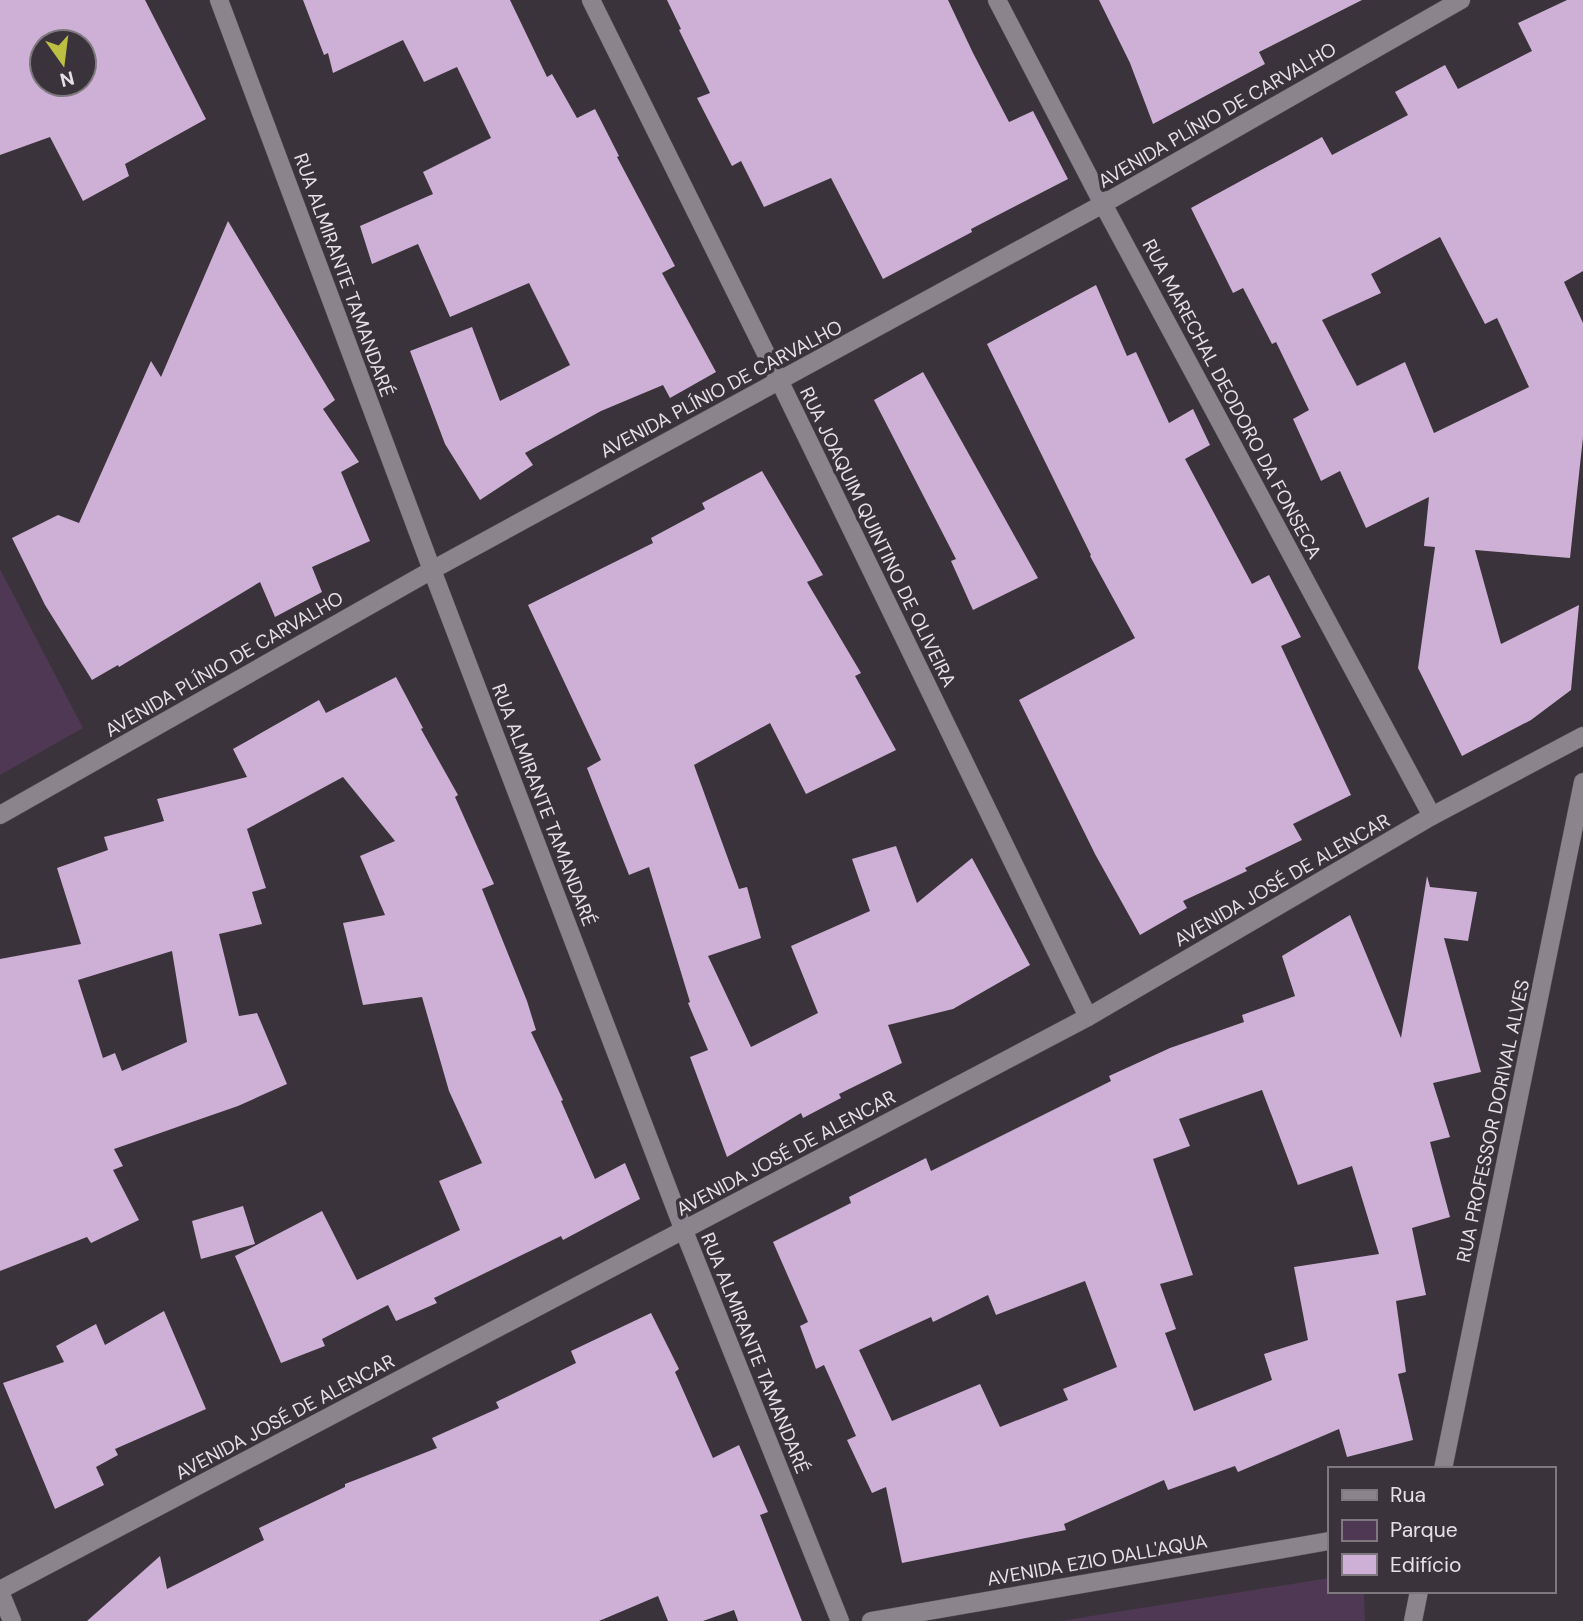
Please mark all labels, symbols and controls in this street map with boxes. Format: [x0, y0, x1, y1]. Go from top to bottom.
north arrow [28, 28, 98, 98]
street label: AVENIDA PLÍNIO DE CARVALHO [1093, 36, 1341, 194]
text: N [57, 65, 77, 93]
street label: RUA ALMIRANTE TAMANDARÉ [288, 150, 400, 400]
street label: RUA MARECHAL DEODORO DA FONSECA [1137, 235, 1327, 563]
street label: AVENIDA PLÍNIO DE CARVALHO [595, 314, 847, 464]
street label: RUA JOAQUIM QUINTINO DE OLIVEIRA [794, 383, 962, 692]
street label: AVENIDA PLÍNIO DE CARVALHO [100, 585, 348, 743]
street label: RUA ALMIRANTE TAMANDARÉ [486, 680, 602, 930]
street label: AVENIDA JOSÉ DE ALENCAR [1170, 808, 1394, 952]
street label: RUA PROFESSOR DORIVAL ALVES [1451, 977, 1535, 1265]
street label: AVENIDA JOSÉ DE ALENCAR [672, 1084, 900, 1222]
street label: RUA ALMIRANTE TAMANDARÉ [695, 1229, 815, 1477]
street label: AVENIDA JOSÉ DE ALENCAR [171, 1348, 399, 1486]
legend [1328, 1467, 1555, 1593]
text: Rua [1390, 1481, 1426, 1509]
text: Parque [1390, 1516, 1458, 1544]
street label: AVENIDA EZIO DALL'AQUA [985, 1528, 1210, 1592]
text: Edifício [1390, 1551, 1461, 1579]

